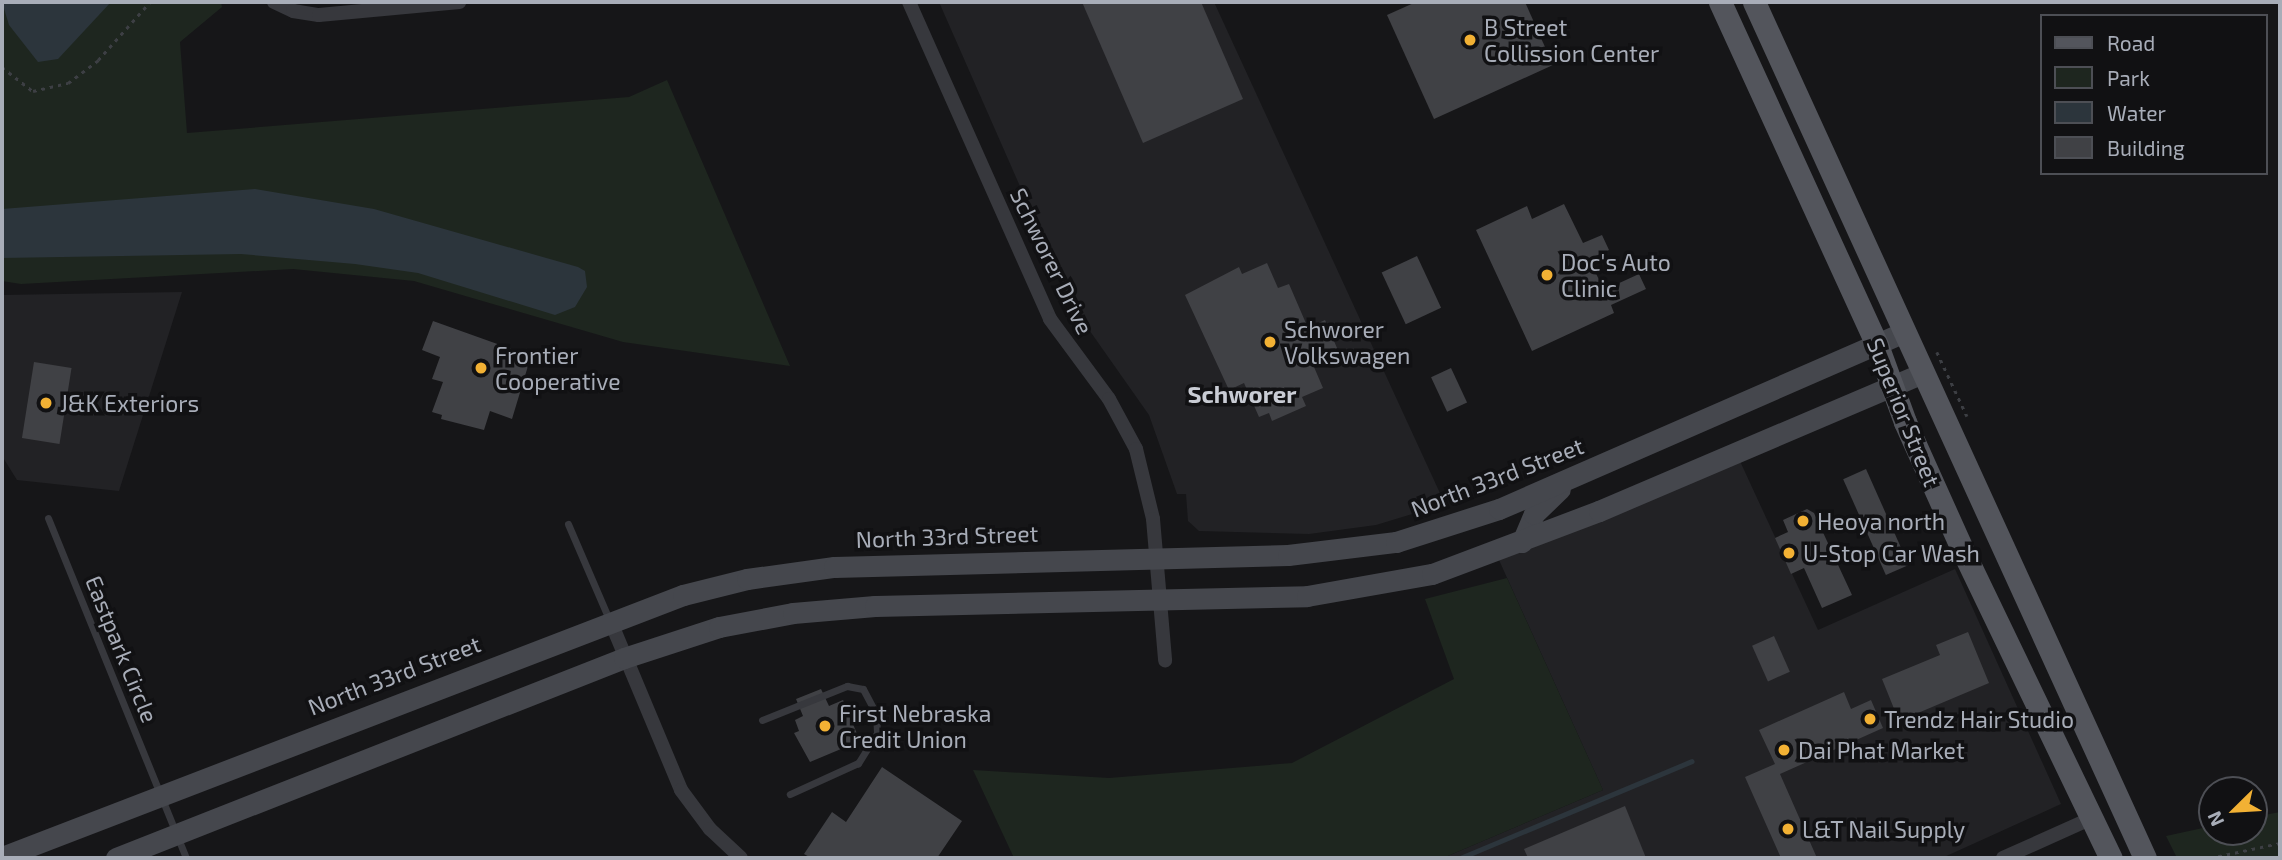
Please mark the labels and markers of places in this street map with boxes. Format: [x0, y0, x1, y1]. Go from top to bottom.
place label: B Street Collission Center [1484, 13, 1659, 67]
marker: B Street Collission Center [1462, 32, 1478, 48]
place label: Doc's Auto Clinic [1561, 248, 1671, 302]
marker: Doc's Auto Clinic [1539, 267, 1555, 283]
place label: Schworer Volkswagen [1284, 315, 1410, 369]
marker: Schworer Volkswagen [1262, 334, 1278, 350]
place label: Frontier Cooperative [495, 341, 621, 395]
marker: Frontier Cooperative [473, 360, 489, 376]
place label: J&K Exteriors [60, 389, 199, 417]
marker: J&K Exteriors [38, 395, 54, 411]
place label: Heoya north [1817, 507, 1945, 535]
marker: Heoya north [1795, 513, 1811, 529]
place label: U-Stop Car Wash [1803, 539, 1981, 567]
marker: U-Stop Car Wash [1781, 545, 1797, 561]
place label: First Nebraska Credit Union [839, 699, 991, 753]
place label: Trendz Hair Studio [1884, 705, 2075, 733]
marker: Trendz Hair Studio [1862, 711, 1878, 727]
marker: First Nebraska Credit Union [817, 718, 833, 734]
place label: Dai Phat Market [1798, 736, 1965, 764]
marker: Dai Phat Market [1776, 742, 1792, 758]
place label: L&T Nail Supply [1802, 815, 1966, 843]
marker: L&T Nail Supply [1780, 821, 1796, 837]

